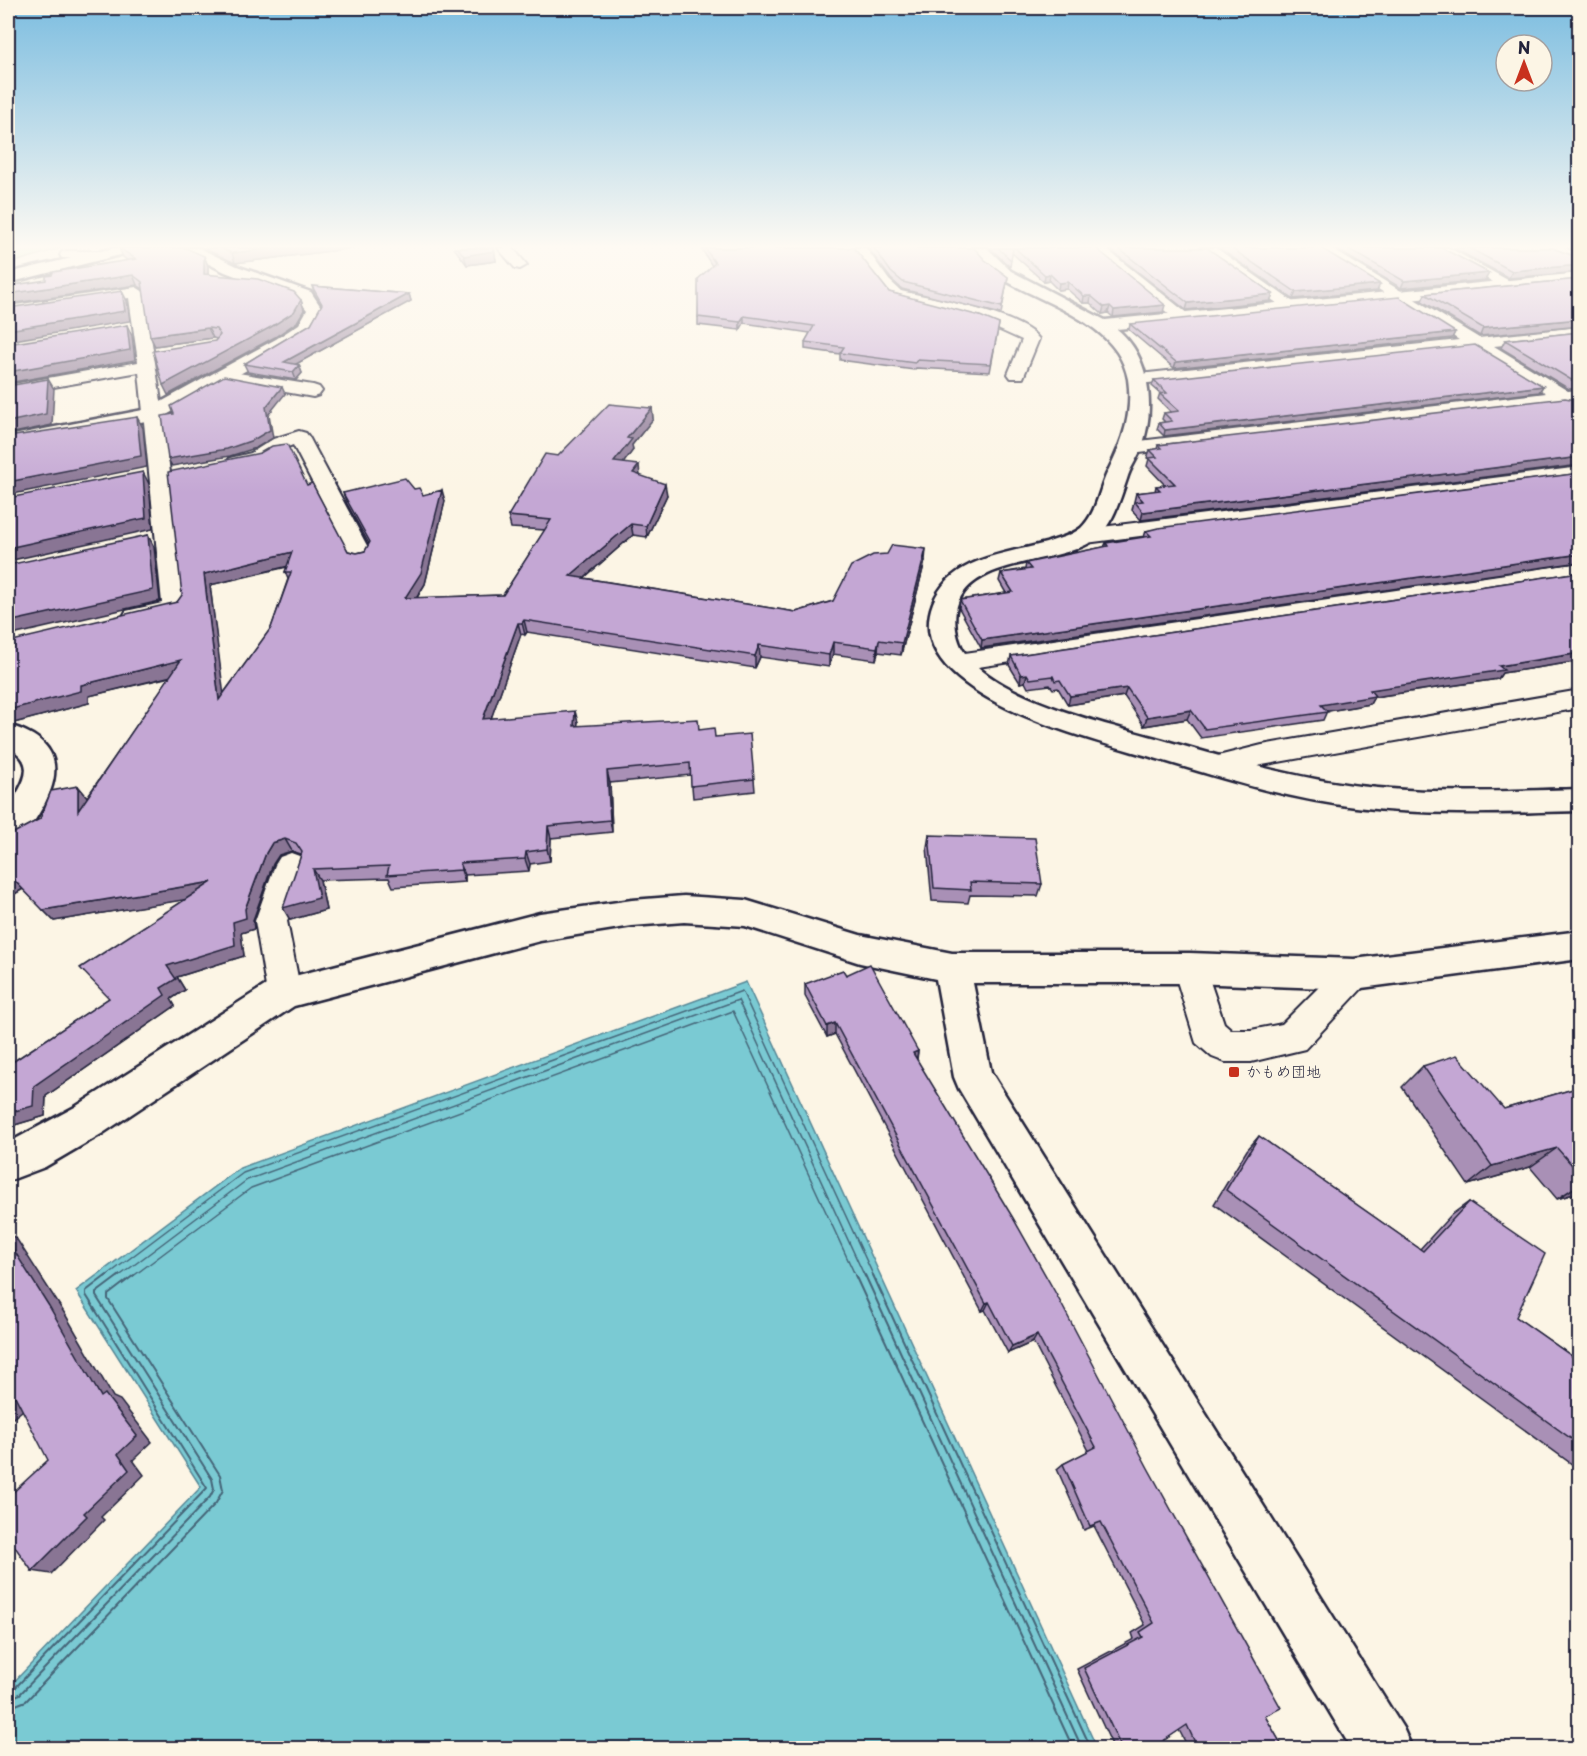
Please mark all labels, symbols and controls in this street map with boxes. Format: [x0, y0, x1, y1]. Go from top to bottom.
north arrow [1494, 33, 1554, 93]
text: N [1518, 35, 1530, 59]
place label: かもめ団地 [1246, 1059, 1321, 1082]
marker: かもめ団地 [1227, 1065, 1241, 1079]

